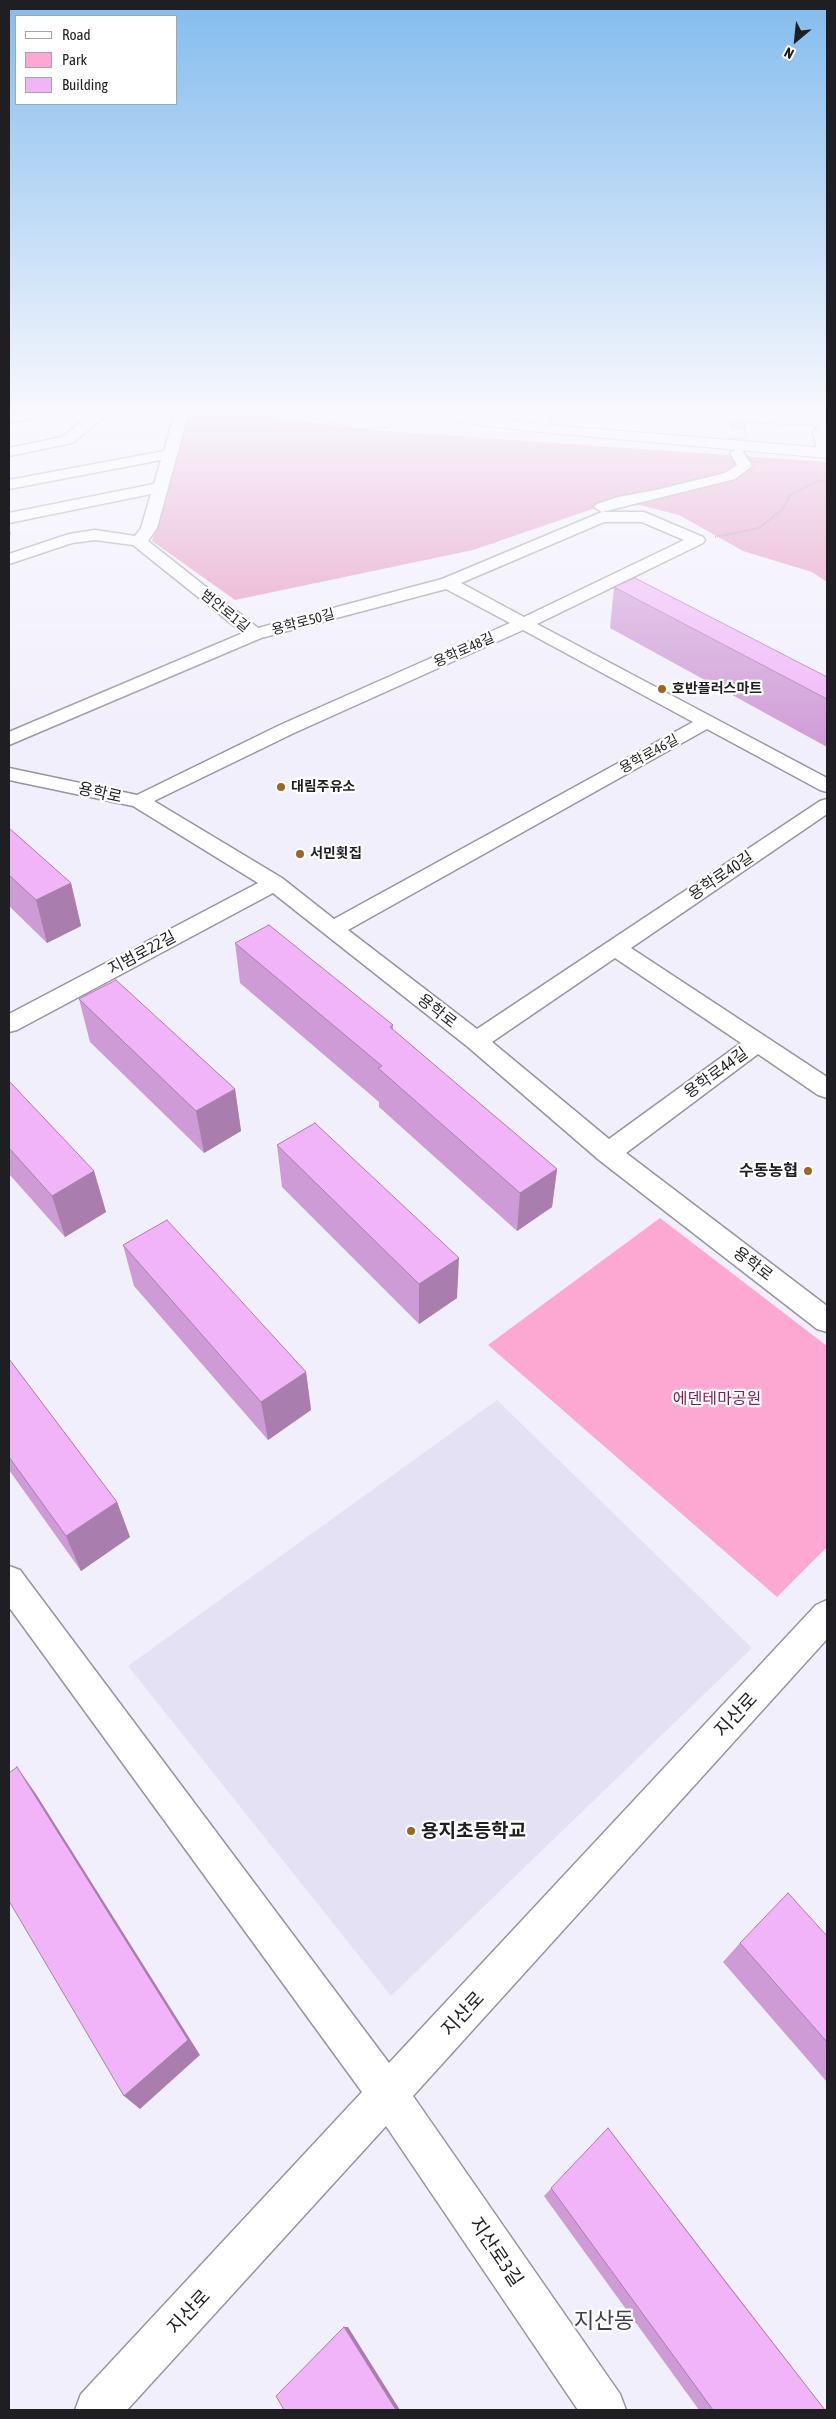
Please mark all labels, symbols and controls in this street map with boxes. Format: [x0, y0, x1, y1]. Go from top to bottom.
legend [15, 15, 178, 105]
north arrow [771, 15, 821, 65]
text: Road [62, 26, 91, 43]
text: N [782, 44, 796, 62]
text: Park [62, 51, 87, 68]
text: Building [62, 76, 108, 93]
street label: 범안로1길 [197, 586, 253, 636]
street label: 용학로50길 [270, 606, 336, 638]
street label: 용학로48길 [431, 629, 497, 671]
place label: 호반플러스마트 [672, 681, 762, 697]
marker: 호반플러스마트 [656, 683, 668, 695]
street label: 용학로46길 [617, 731, 681, 777]
street label: 용학로 [76, 779, 124, 807]
place label: 대림주유소 [291, 779, 355, 795]
marker: 대림주유소 [275, 781, 287, 793]
place label: 서민횟집 [310, 846, 362, 862]
street label: 용학로40길 [685, 847, 757, 905]
marker: 서민횟집 [294, 848, 306, 860]
street label: 지범로22길 [105, 927, 179, 979]
street label: 용학로 [414, 990, 460, 1032]
street label: 용학로44길 [680, 1044, 752, 1102]
place label: 수동농협 [739, 1161, 798, 1181]
marker: 수동농협 [802, 1165, 814, 1177]
street label: 용학로 [730, 1243, 776, 1285]
park label: 에덴테마공원 [673, 1389, 761, 1409]
street label: 지산로 [710, 1688, 762, 1742]
place label: 용지초등학교 [421, 1820, 526, 1842]
marker: 용지초등학교 [405, 1825, 417, 1837]
street label: 지산로 [437, 1987, 489, 2041]
street label: 지산로3길 [465, 2213, 527, 2291]
street label: 지산로 [163, 2285, 215, 2339]
district label: 지산동 [574, 2308, 634, 2334]

